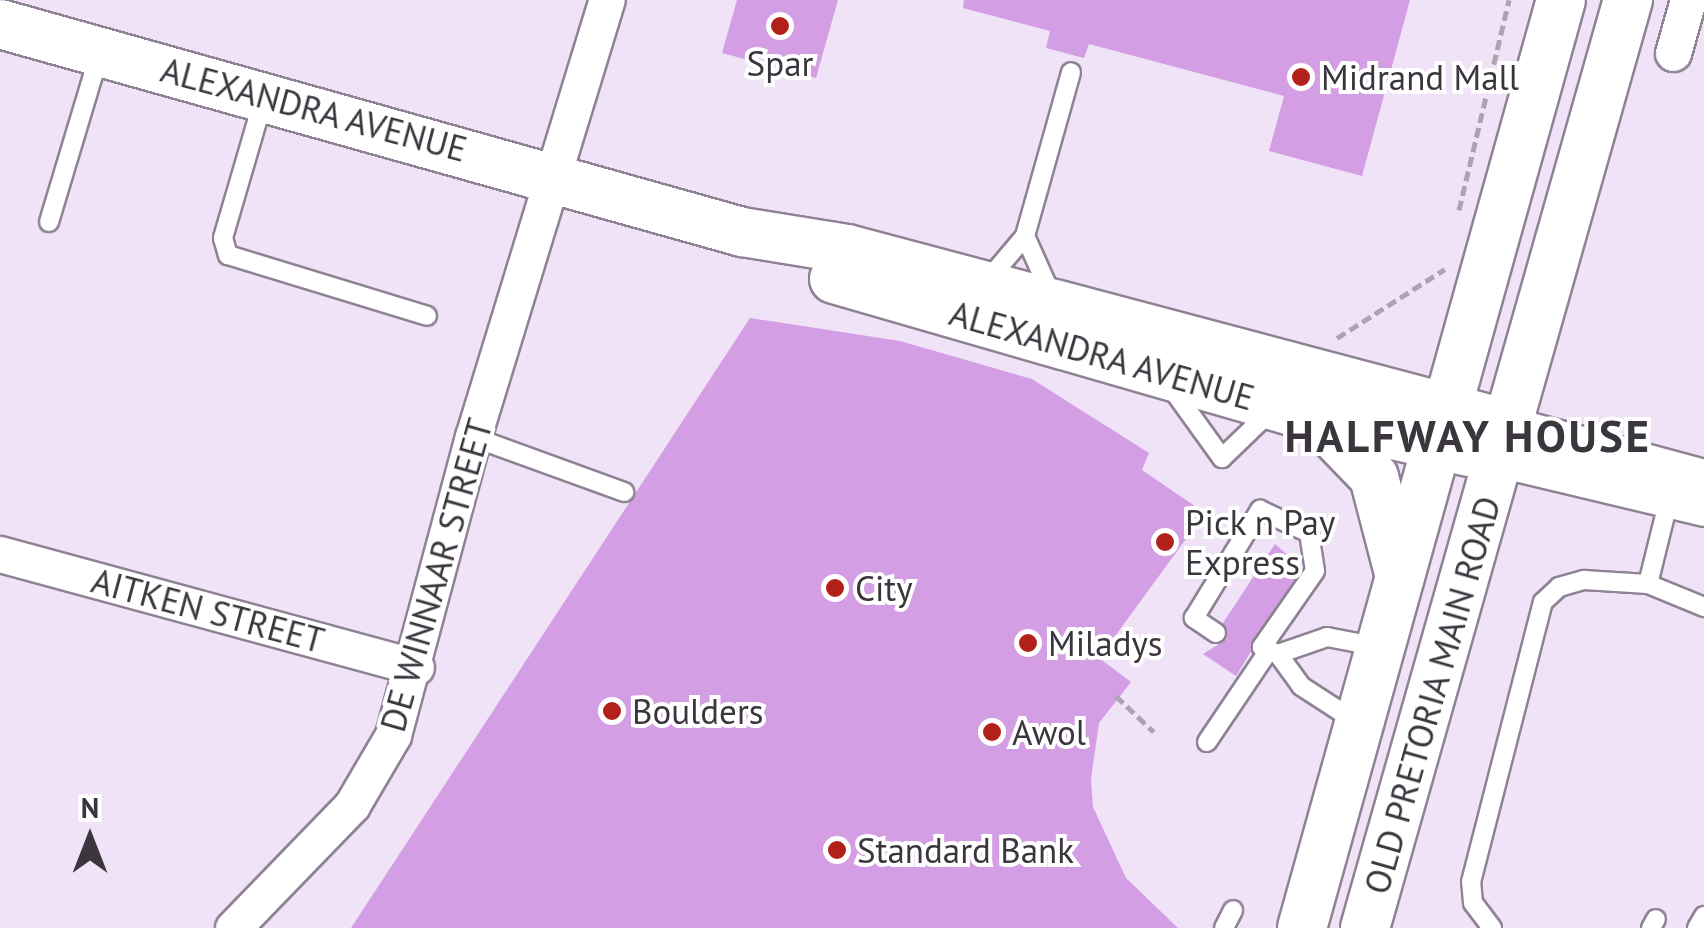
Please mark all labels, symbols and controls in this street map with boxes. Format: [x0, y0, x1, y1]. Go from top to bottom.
marker: Spar [769, 15, 791, 37]
place label: Spar [747, 42, 813, 84]
street label: ALEXANDRA AVENUE [155, 48, 473, 170]
place label: Midrand Mall [1321, 56, 1519, 98]
marker: Midrand Mall [1290, 66, 1312, 88]
street label: ALEXANDRA AVENUE [944, 291, 1260, 419]
district label: HALFWAY HOUSE [1284, 409, 1652, 463]
street label: DE WINNAAR STREET [371, 413, 501, 737]
street label: OLD PRETORIA MAIN ROAD [1355, 491, 1509, 899]
place label: Pick n Pay Express [1185, 501, 1336, 583]
marker: Pick n Pay Express [1154, 531, 1176, 553]
street label: AITKEN STREET [87, 559, 329, 661]
place label: City [855, 567, 913, 609]
marker: City [824, 577, 846, 599]
place label: Miladys [1048, 622, 1163, 664]
marker: Miladys [1017, 632, 1039, 654]
place label: Boulders [632, 690, 764, 732]
marker: Boulders [601, 700, 623, 722]
place label: Awol [1012, 711, 1086, 753]
marker: Awol [981, 721, 1003, 743]
north arrow [40, 788, 140, 888]
text: N [81, 789, 99, 826]
place label: Standard Bank [857, 829, 1074, 871]
marker: Standard Bank [826, 839, 848, 861]

